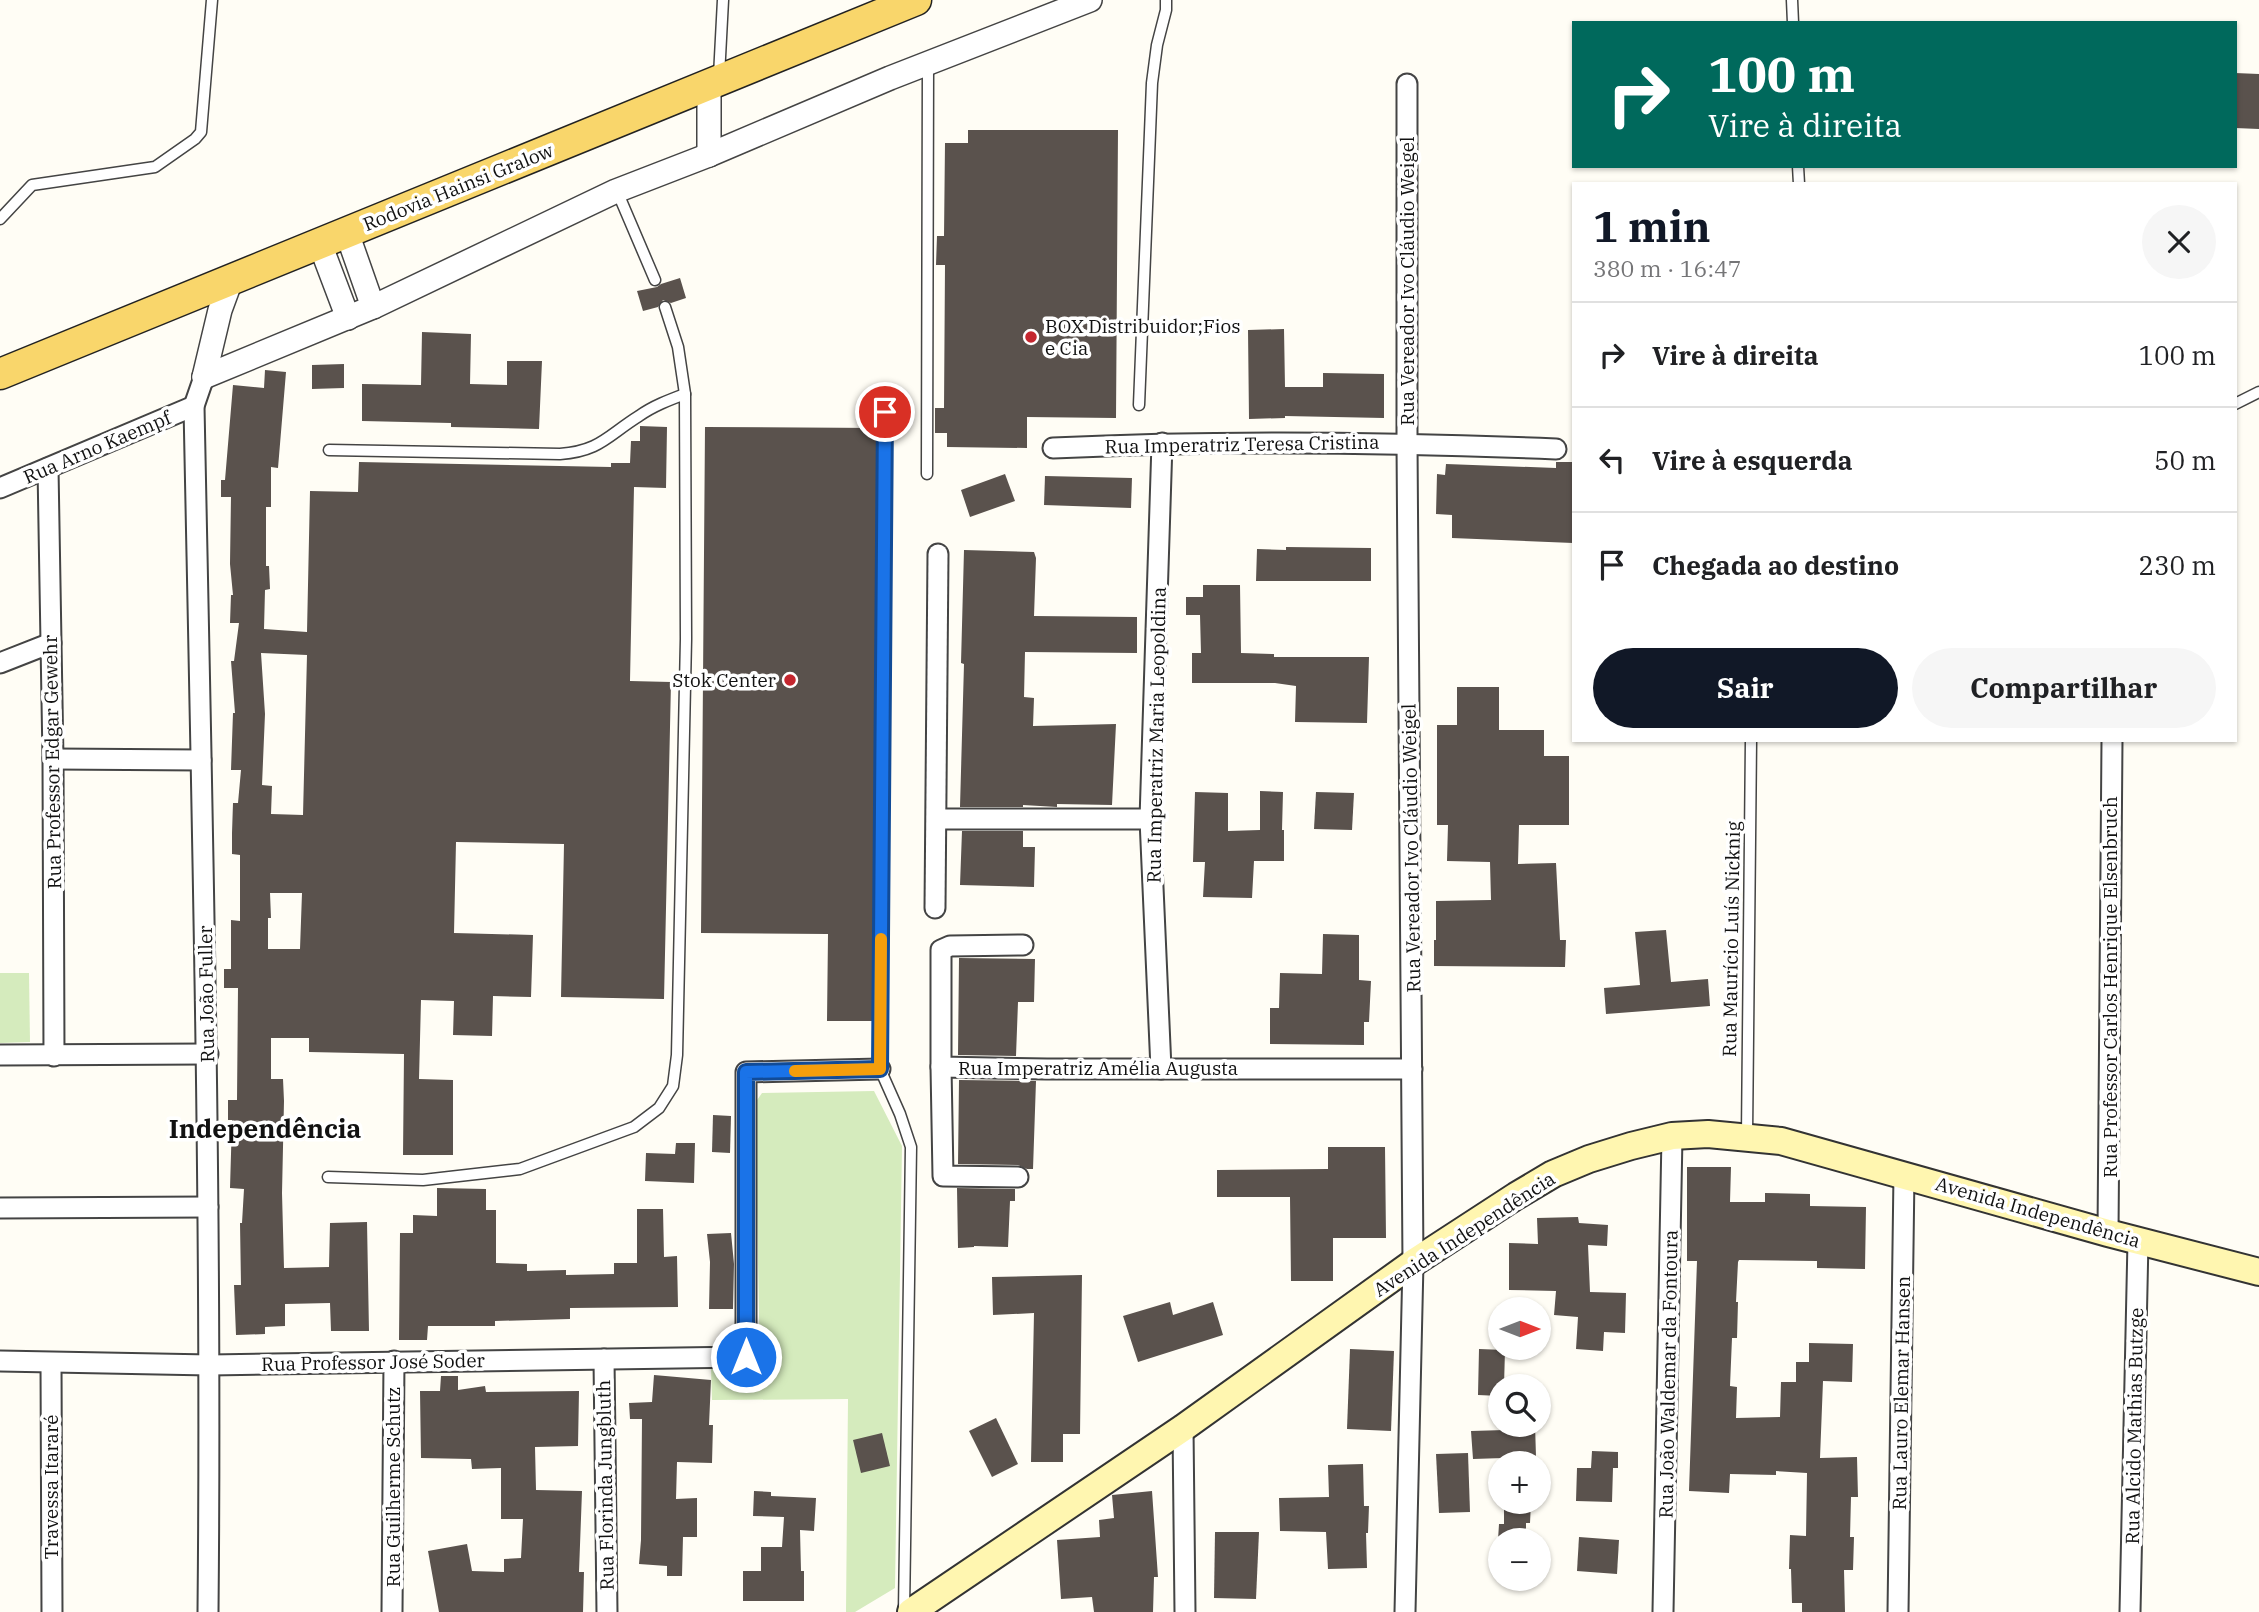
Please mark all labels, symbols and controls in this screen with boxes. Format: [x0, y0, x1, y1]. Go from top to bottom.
text: 100 m [1708, 42, 1855, 105]
icon: right [1593, 49, 1684, 140]
text: Vire à direita [1708, 104, 1902, 146]
street label: Rua Vereador Ivo Cláudio Weigel [1395, 136, 1419, 426]
street label: Rodovia Hainsi Gralow [359, 138, 557, 236]
text: 1 min [1593, 199, 1711, 254]
button: close [2142, 205, 2216, 279]
text: 380 m · 16:47 [1593, 253, 1742, 283]
place label: BOX Distribuidor;Fios e Cia [1045, 314, 1240, 360]
marker: BOX Distribuidor;Fios e Cia [1023, 329, 1039, 345]
icon: right [1593, 336, 1631, 374]
text: Vire à direita [1652, 338, 1819, 372]
text: 100 m [2138, 338, 2216, 372]
pin [855, 382, 915, 442]
icon: arrive [866, 393, 904, 431]
street label: Rua Arno Kaempf [20, 405, 176, 489]
street label: Rua Imperatriz Teresa Cristina [1104, 430, 1380, 458]
icon: left [1593, 441, 1631, 479]
text: Vire à esquerda [1652, 443, 1853, 477]
text: 50 m [2154, 443, 2216, 477]
icon: arrive [1593, 546, 1631, 584]
text: Chegada ao destino [1652, 548, 1899, 582]
text: 230 m [2138, 548, 2216, 582]
street label: Rua Imperatriz Maria Leopoldina [1141, 587, 1171, 883]
street label: Rua Professor Edgar Gewehr [38, 634, 66, 889]
button: Sair [1593, 648, 1898, 728]
button: Compartilhar [1912, 648, 2216, 728]
place label: Stok Center [672, 668, 777, 692]
marker: Stok Center [782, 672, 798, 688]
street label: Rua Vereador Ivo Cláudio Weigel [1396, 703, 1426, 993]
street label: Rua Professor Carlos Henrique Elsenbruch [2098, 796, 2122, 1178]
street label: Rua Maurício Luís Nicknig [1717, 820, 1745, 1057]
street label: Rua João Fuller [193, 925, 219, 1063]
street label: Rua Imperatriz Amélia Augusta [958, 1056, 1238, 1080]
district label: Independência [169, 1111, 361, 1145]
street label: Avenida Independência [1369, 1166, 1559, 1302]
street label: Avenida Independência [1933, 1171, 2143, 1253]
street label: Rua João Waldemar da Fontoura [1653, 1229, 1683, 1519]
street label: Rua Lauro Elemar Hansen [1887, 1276, 1915, 1510]
north arrow [1488, 1297, 1550, 1360]
map controls [1488, 1297, 1551, 1591]
street label: Rua Alcido Mathias Butzge [2120, 1307, 2148, 1545]
position arrow [709, 1320, 783, 1394]
street label: Rua Professor José Soder [261, 1348, 486, 1376]
button: search [1488, 1374, 1551, 1437]
street label: Rua Florinda Jungbluth [591, 1379, 619, 1591]
street label: Rua Guilherme Schutz [381, 1387, 405, 1587]
street label: Travessa Itararé [39, 1414, 63, 1560]
button: + [1488, 1451, 1551, 1514]
button: − [1488, 1528, 1551, 1591]

